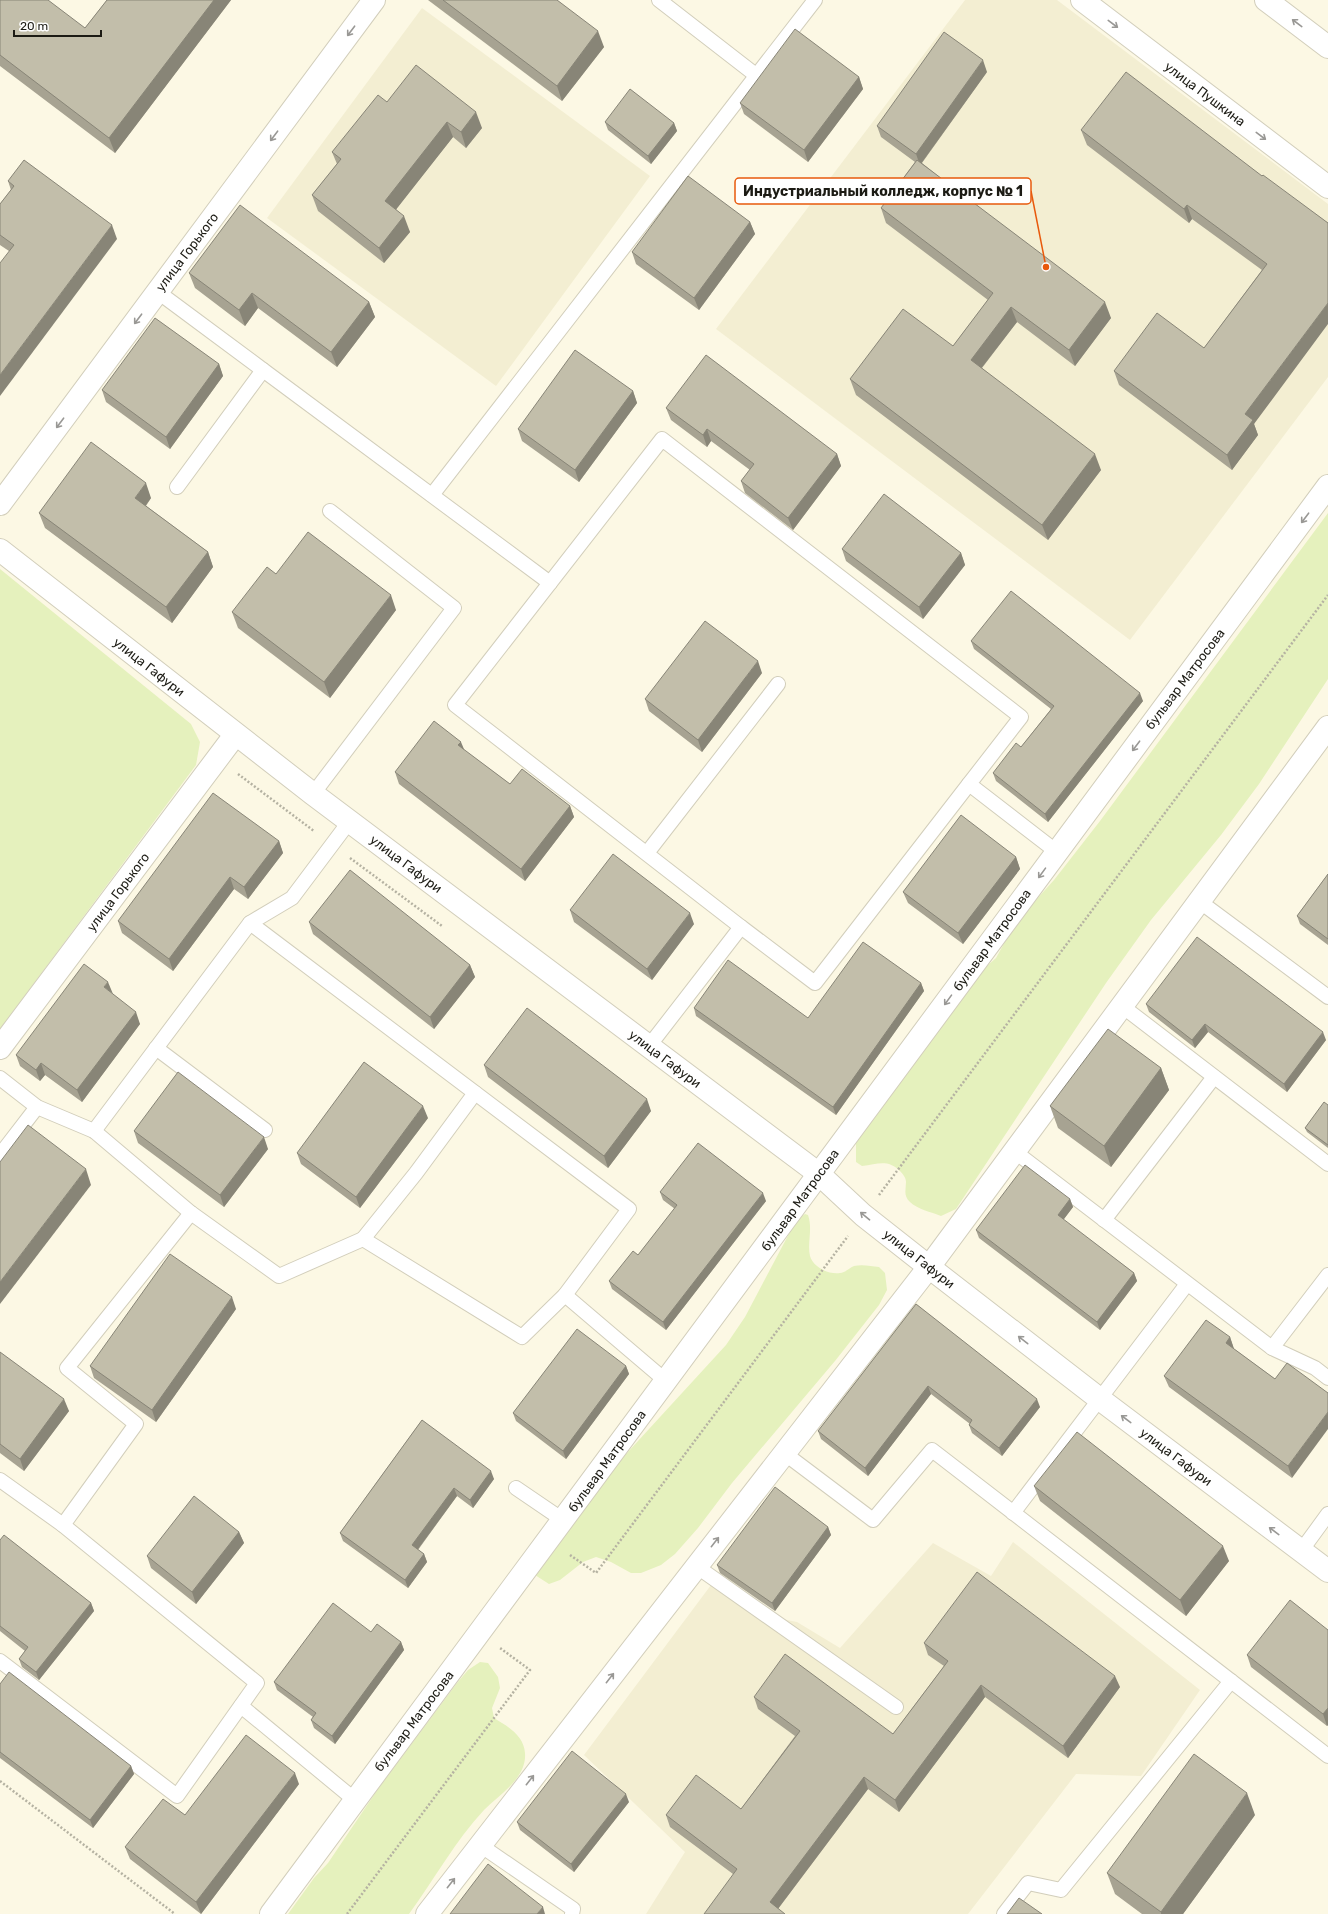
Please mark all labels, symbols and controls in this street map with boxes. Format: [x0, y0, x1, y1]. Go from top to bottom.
scale bar [14, 12, 101, 38]
text: 20 m [20, 19, 48, 33]
one-way arrow [1107, 19, 1118, 28]
one-way arrow [1291, 19, 1302, 27]
one-way arrow [347, 26, 355, 37]
street label: улица Пушкина [1162, 59, 1248, 129]
one-way arrow [270, 130, 278, 141]
one-way arrow [1255, 132, 1266, 140]
callout: Индустриальный колледж, корпус № 1 [735, 178, 1031, 204]
text: Индустриальный колледж, корпус № 1 [743, 183, 1023, 200]
street label: улица Горького [153, 210, 221, 294]
one-way arrow [134, 313, 142, 324]
one-way arrow [56, 417, 64, 428]
one-way arrow [1301, 512, 1309, 523]
street label: бульвар Матросова [1142, 626, 1228, 732]
street label: улица Гафури [110, 634, 188, 700]
one-way arrow [1132, 740, 1140, 751]
street label: улица Гафури [367, 832, 445, 896]
street label: улица Горького [84, 850, 152, 934]
one-way arrow [1038, 867, 1046, 878]
street label: бульвар Матросова [950, 886, 1034, 994]
one-way arrow [944, 994, 952, 1005]
street label: улица Гафури [626, 1027, 704, 1091]
street label: бульвар Матросова [758, 1146, 842, 1254]
one-way arrow [860, 1212, 871, 1221]
street label: улица Гафури [880, 1226, 958, 1292]
one-way arrow [1017, 1335, 1028, 1344]
street label: бульвар Матросова [565, 1407, 649, 1515]
one-way arrow [1120, 1415, 1131, 1423]
street label: улица Гафури [1137, 1425, 1215, 1489]
one-way arrow [1269, 1526, 1280, 1535]
one-way arrow [711, 1536, 720, 1547]
street label: бульвар Матросова [371, 1668, 457, 1774]
one-way arrow [606, 1672, 614, 1683]
one-way arrow [526, 1775, 535, 1786]
one-way arrow [446, 1878, 455, 1889]

